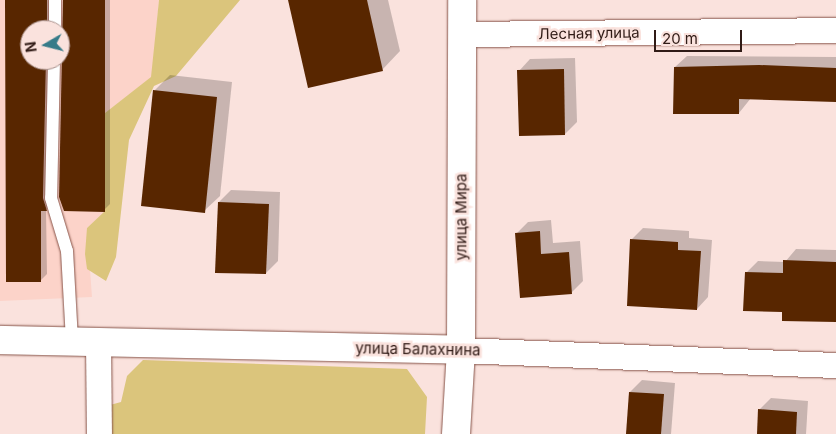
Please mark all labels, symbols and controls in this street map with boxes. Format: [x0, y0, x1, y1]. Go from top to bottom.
north arrow [20, 20, 70, 70]
scale bar [656, 20, 744, 52]
street label: Лесная улица [538, 23, 640, 43]
text: 20 m [662, 29, 698, 48]
text: N [21, 41, 40, 53]
street label: улица Мира [452, 173, 470, 261]
street label: улица Балахнина [355, 339, 481, 359]

